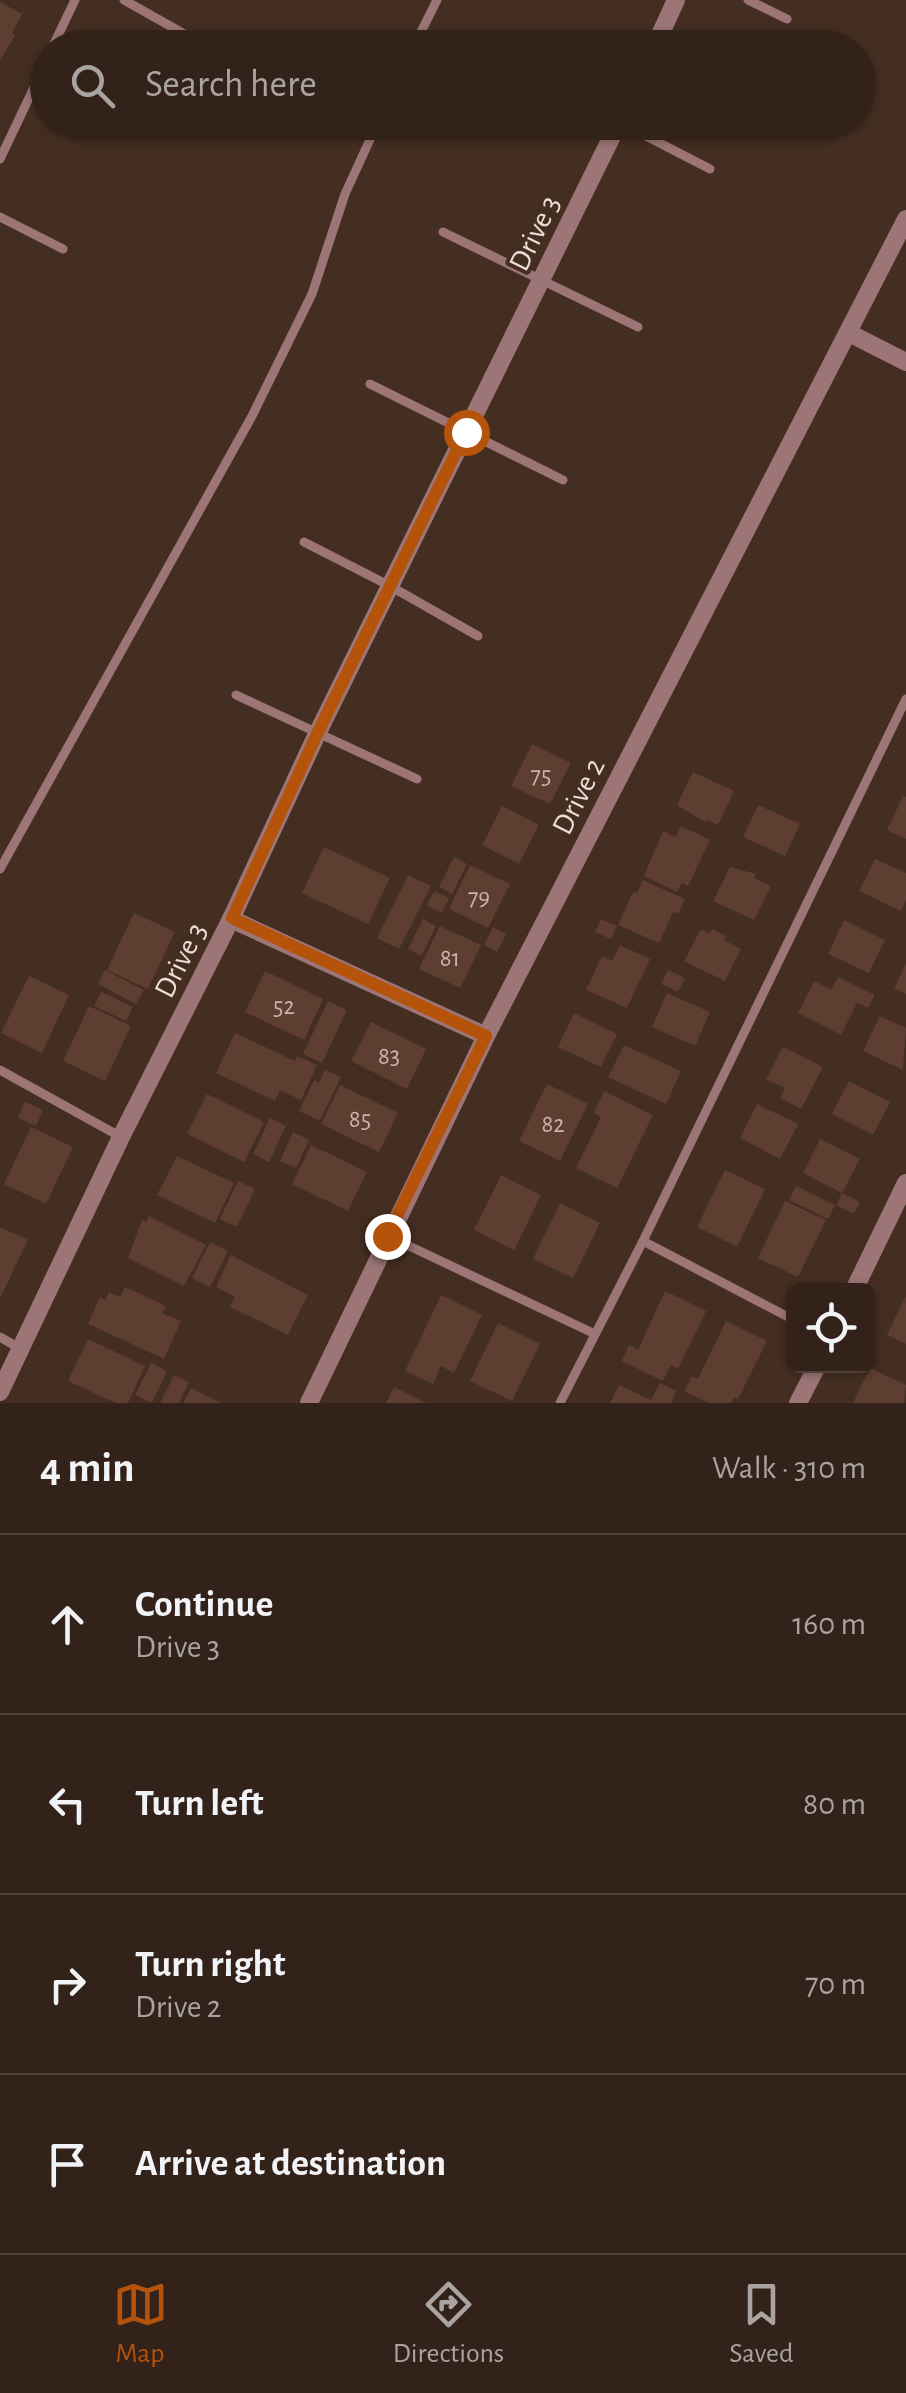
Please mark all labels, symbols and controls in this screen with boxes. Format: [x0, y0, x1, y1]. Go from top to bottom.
search box [30, 30, 876, 140]
icon: search [65, 58, 120, 113]
text: Search here [145, 66, 317, 104]
street label: Drive 3 [504, 191, 566, 276]
route start [444, 410, 490, 456]
street label: Drive 2 [547, 754, 611, 839]
house number: 75 [531, 763, 551, 788]
house number: 79 [468, 885, 490, 910]
street label: Drive 3 [149, 918, 212, 1003]
house number: 81 [440, 946, 460, 971]
house number: 52 [273, 994, 295, 1019]
house number: 83 [378, 1044, 400, 1069]
house number: 85 [349, 1107, 371, 1132]
house number: 82 [541, 1112, 565, 1137]
route end [365, 1214, 411, 1260]
map controls [786, 1283, 876, 1373]
button: locate [786, 1283, 876, 1373]
text: 4 min [40, 1447, 135, 1489]
text: Walk · 310 m [712, 1452, 866, 1484]
text: Continue [135, 1586, 273, 1624]
icon: ahead [40, 1597, 95, 1652]
text: 160 m [792, 1608, 866, 1640]
text: Drive 3 [135, 1631, 220, 1663]
icon: left [40, 1777, 95, 1832]
text: Turn left [135, 1785, 263, 1823]
text: 80 m [803, 1788, 866, 1820]
text: Turn right [135, 1946, 285, 1984]
icon: right [40, 1957, 95, 2012]
text: 70 m [805, 1968, 866, 2000]
text: Drive 2 [135, 1991, 221, 2023]
icon: arrive [40, 2137, 95, 2192]
text: Arrive at destination [135, 2145, 446, 2183]
tab: Map [113, 2277, 168, 2371]
tab: Directions [393, 2277, 504, 2371]
tab: Saved [729, 2277, 793, 2371]

